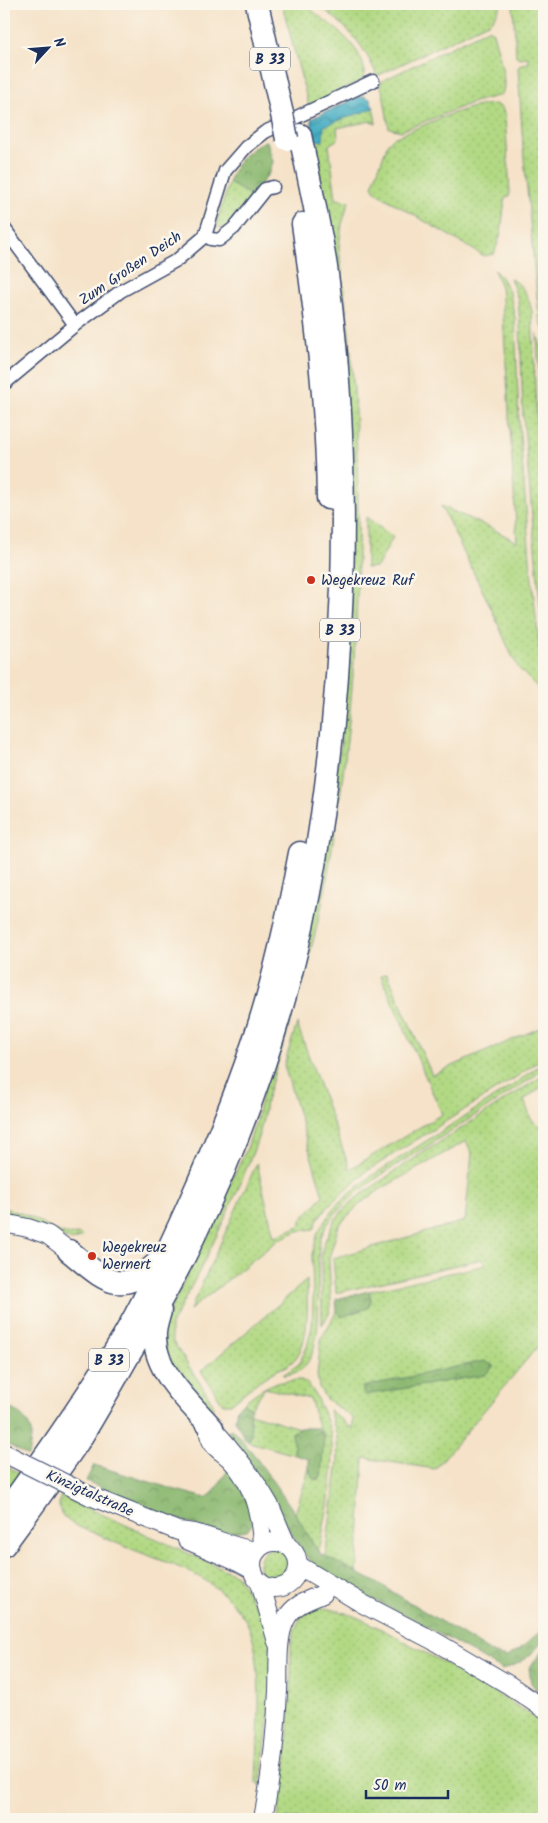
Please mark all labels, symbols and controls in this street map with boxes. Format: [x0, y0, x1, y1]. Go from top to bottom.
north arrow [22, 22, 72, 72]
text: N [47, 34, 71, 52]
road number: B 33 [250, 48, 290, 70]
street label: Zum Großen Deich [74, 225, 187, 312]
place label: Wegekreuz Ruf [321, 569, 415, 593]
marker: Wegekreuz Ruf [305, 574, 317, 586]
road number: B 33 [320, 618, 360, 642]
place label: Wegekreuz Wernert [102, 1236, 167, 1277]
marker: Wegekreuz Wernert [86, 1250, 98, 1262]
road number: B 33 [89, 1348, 129, 1372]
street label: Kinzigtalstraße [42, 1464, 138, 1524]
scale bar [366, 1768, 448, 1800]
text: 50 m [373, 1774, 407, 1798]

